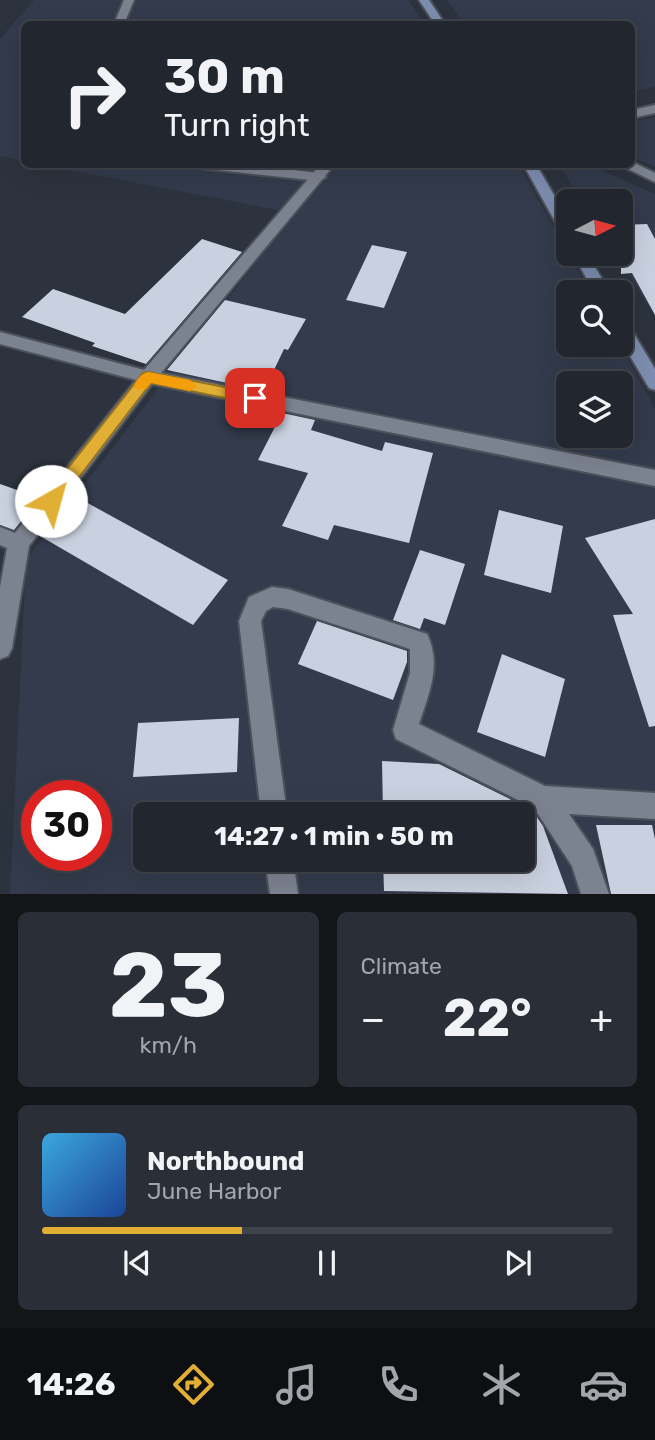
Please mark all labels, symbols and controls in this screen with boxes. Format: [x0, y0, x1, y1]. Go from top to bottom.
text: 30 m [164, 47, 285, 105]
icon: right [49, 49, 140, 140]
text: Turn right [164, 106, 309, 144]
north arrow [556, 189, 634, 266]
map controls [556, 189, 633, 448]
button: search [556, 280, 633, 357]
pin [225, 368, 285, 428]
button: layers [556, 371, 633, 448]
icon: arrive [236, 379, 274, 417]
position arrow [14, 464, 88, 538]
speed limit sign: 30 [21, 780, 112, 871]
text: 14:27 · 1 min · 50 m [214, 821, 454, 852]
text: 23 [109, 931, 228, 1039]
text: Climate [361, 952, 442, 980]
text: 22° [443, 987, 532, 1049]
text: − [361, 996, 385, 1042]
text: + [589, 996, 613, 1042]
text: km/h [140, 1031, 197, 1059]
text: Northbound [147, 1146, 305, 1177]
text: June Harbor [147, 1177, 281, 1205]
icon: previous [118, 1244, 156, 1282]
icon: pause [308, 1244, 346, 1282]
icon: next [499, 1244, 537, 1282]
icon: directions [169, 1360, 218, 1409]
icon: music [272, 1360, 321, 1409]
icon: phone [374, 1360, 423, 1409]
icon: climate [477, 1360, 526, 1409]
icon: car [579, 1360, 628, 1409]
text: 14:26 [27, 1365, 116, 1403]

